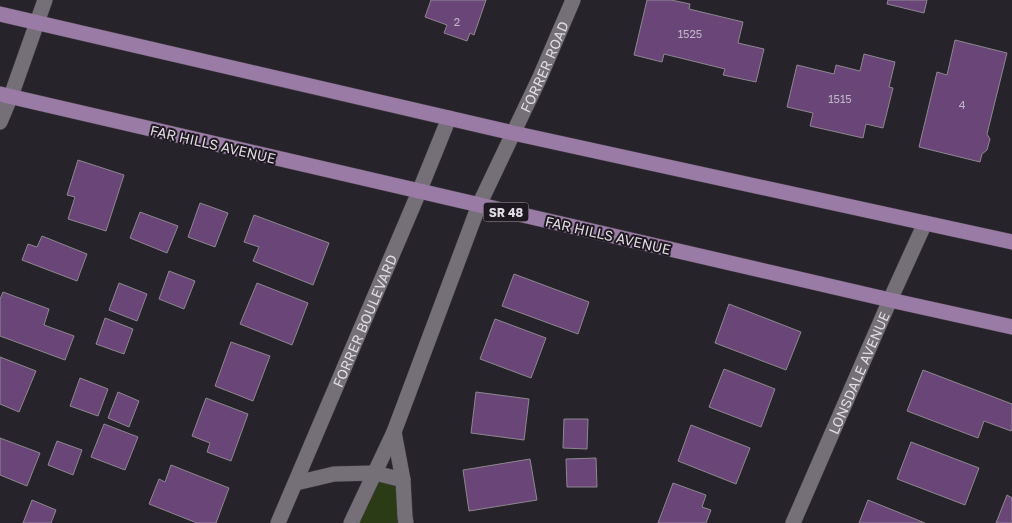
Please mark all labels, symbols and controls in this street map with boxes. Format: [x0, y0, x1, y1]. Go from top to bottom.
house number: 2 [454, 15, 460, 28]
street label: FORRER ROAD [516, 18, 572, 115]
house number: 1525 [678, 27, 702, 40]
house number: 1515 [828, 92, 852, 105]
house number: 4 [959, 98, 966, 111]
street label: FAR HILLS AVENUE [148, 121, 278, 167]
road number: SR 48 [484, 202, 528, 222]
street label: FAR HILLS AVENUE [543, 212, 673, 258]
street label: FORRER BOULEVARD [328, 252, 400, 390]
street label: LONSDALE AVENUE [824, 309, 893, 436]

